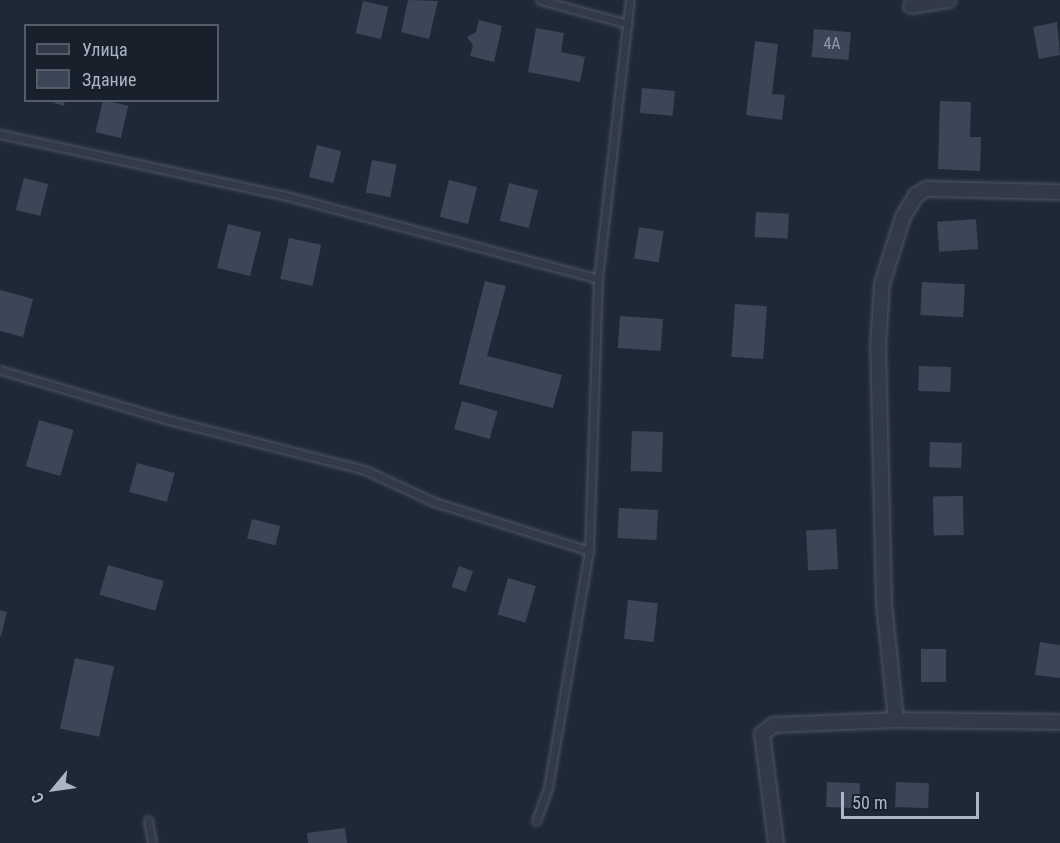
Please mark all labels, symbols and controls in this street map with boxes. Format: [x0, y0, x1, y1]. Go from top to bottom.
legend [24, 24, 219, 102]
house number: 4А [823, 34, 841, 54]
text: Улица [82, 39, 128, 60]
text: Здание [82, 69, 136, 90]
north arrow [24, 759, 84, 819]
scale bar [844, 780, 982, 818]
text: С [27, 789, 48, 807]
text: 50 m [852, 792, 887, 813]

